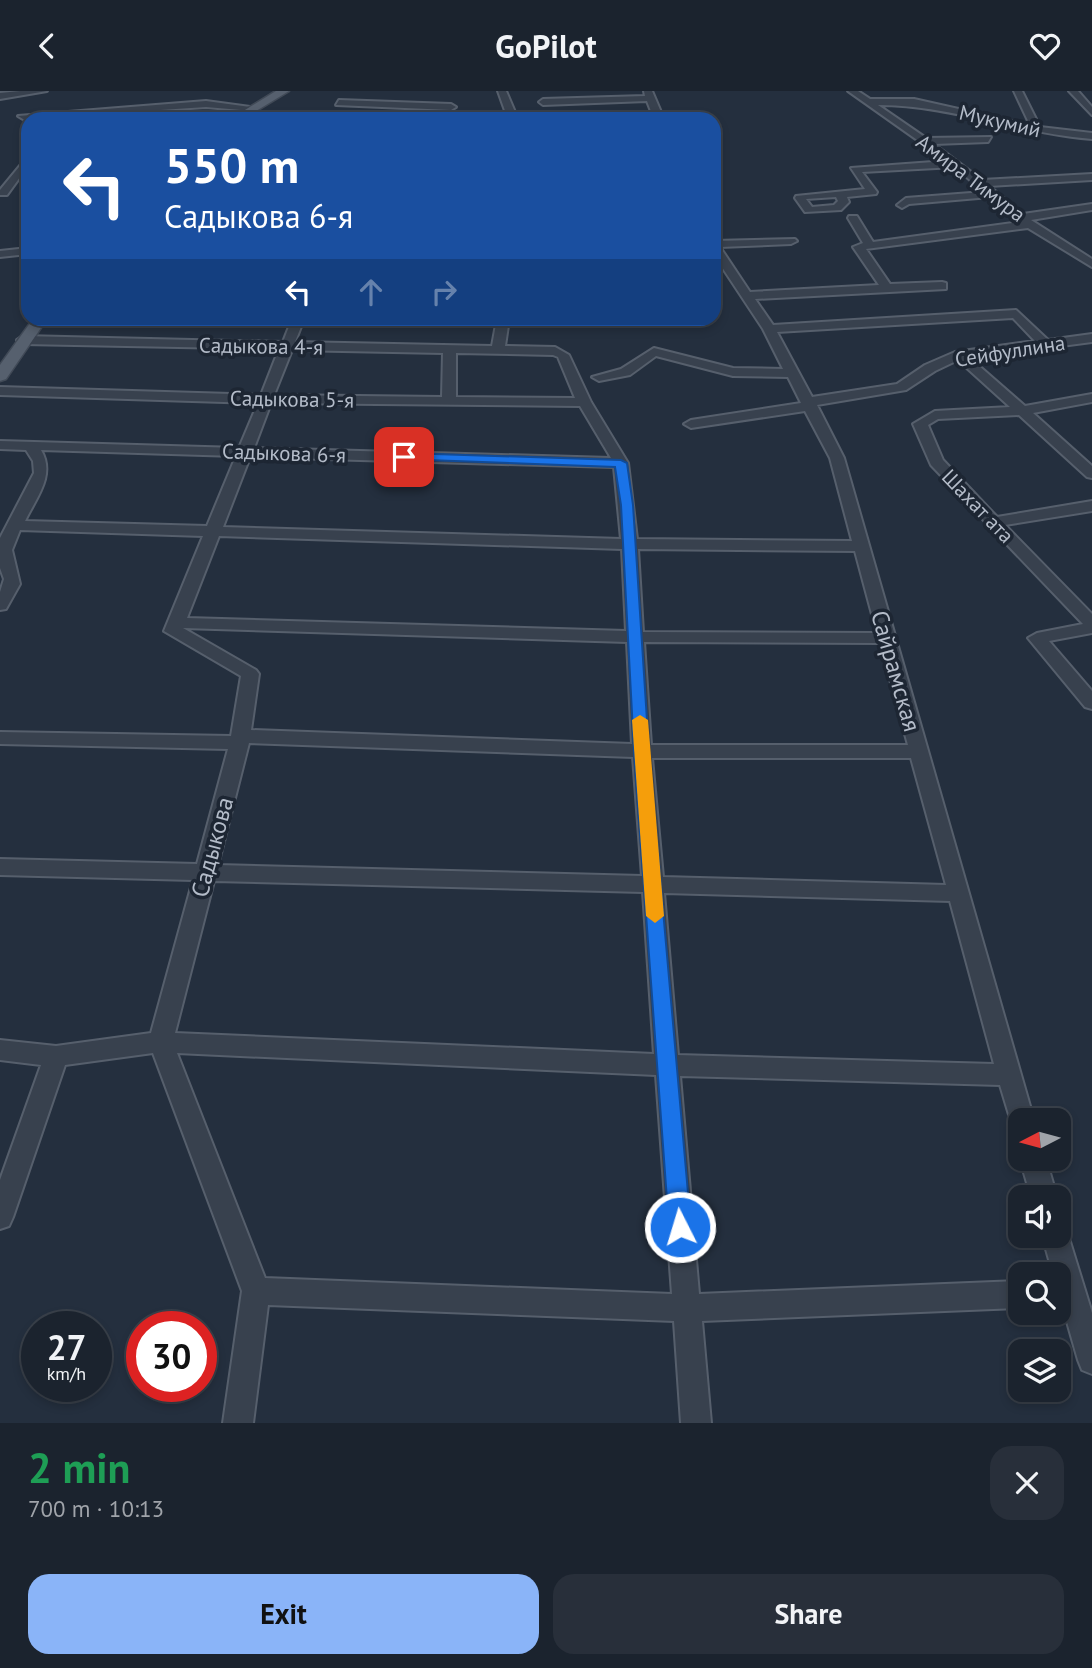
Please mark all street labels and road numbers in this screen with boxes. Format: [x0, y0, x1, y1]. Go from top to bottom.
street label: Мукумий [957, 99, 1043, 143]
street label: Амира Тимура [911, 128, 1031, 228]
street label: Сейфуллина [953, 329, 1067, 373]
street label: Садыкова 4-я [199, 331, 323, 361]
street label: Садыкова 5-я [230, 384, 354, 414]
street label: Садыкова 6-я [221, 437, 347, 469]
street label: Шахат ата [936, 463, 1020, 549]
street label: Сайрамская [864, 607, 928, 735]
street label: Садыкова [184, 794, 240, 900]

